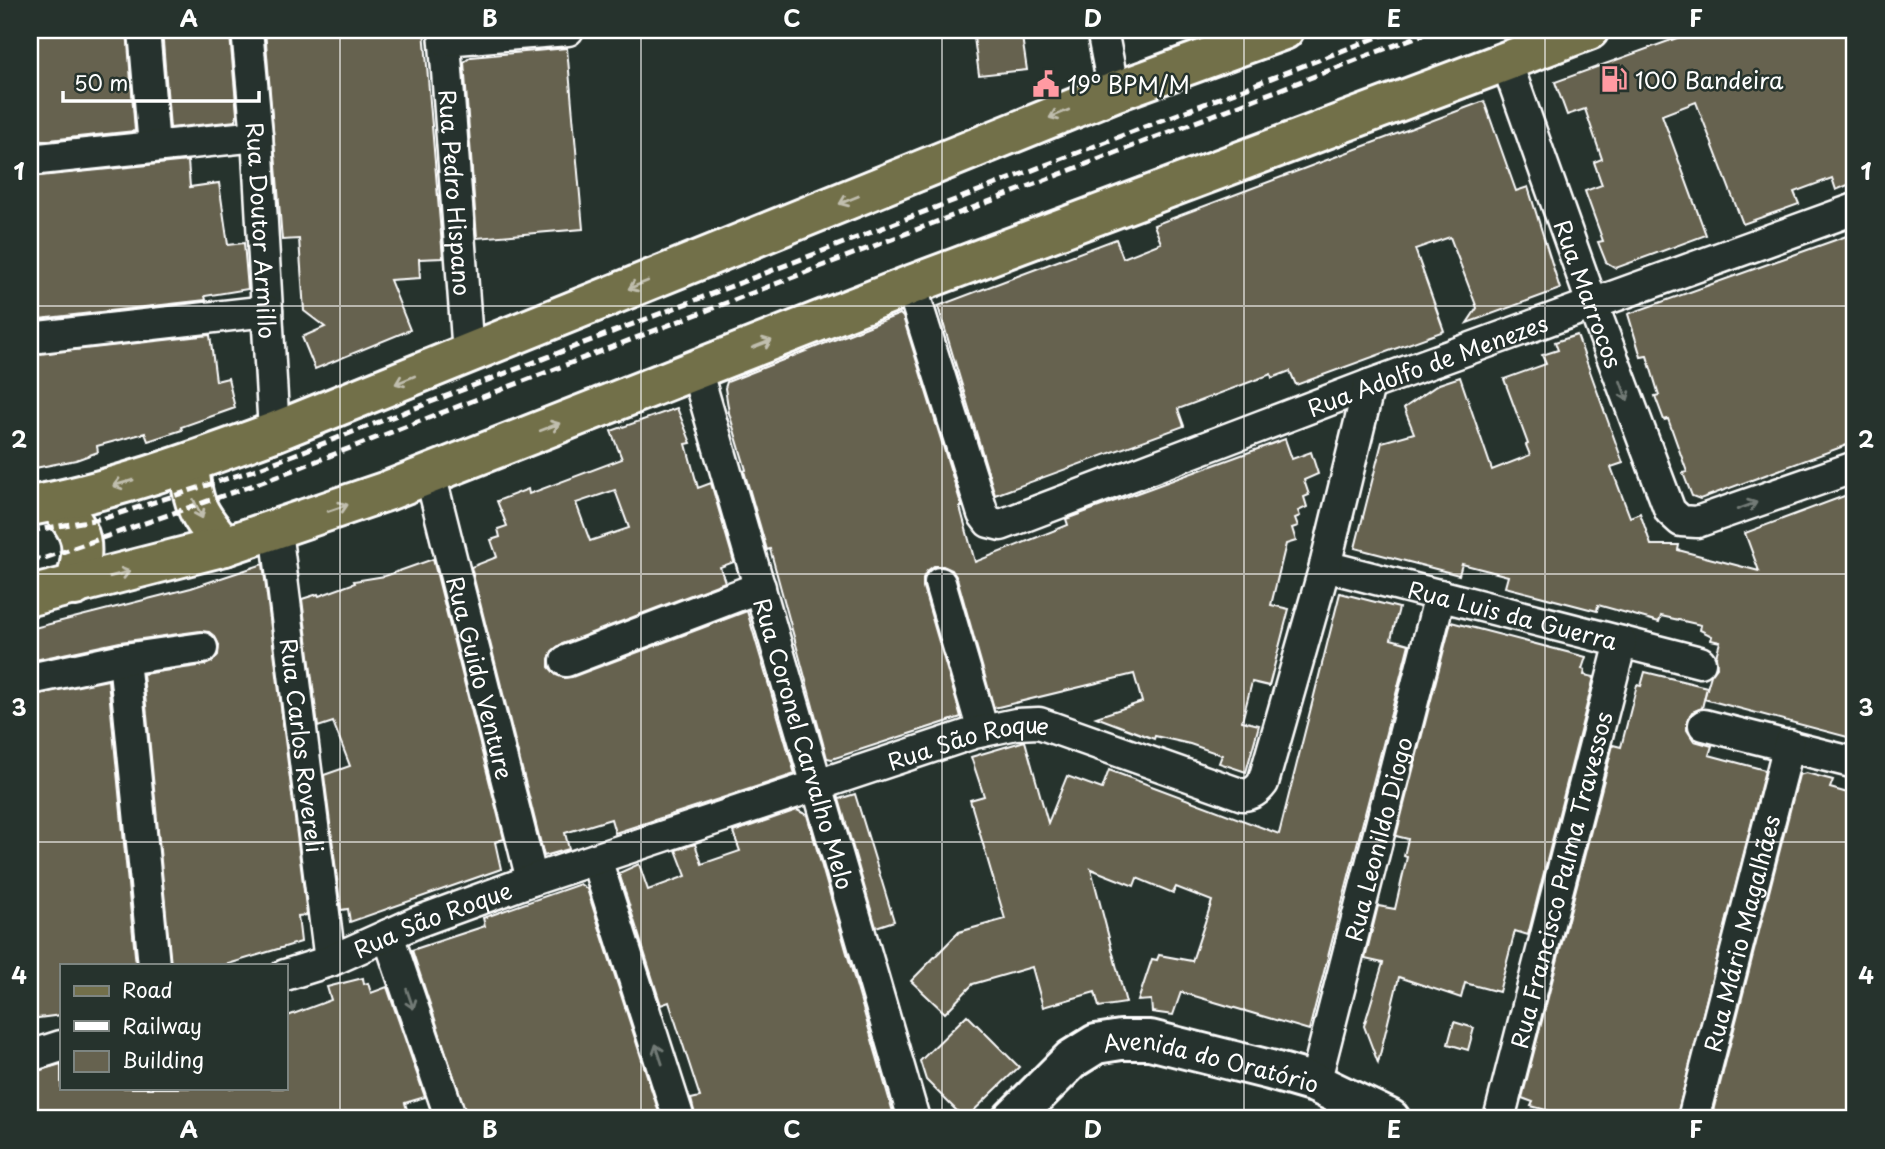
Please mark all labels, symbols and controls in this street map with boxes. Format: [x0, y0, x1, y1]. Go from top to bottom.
text: A [180, 0, 198, 35]
text: B [482, 0, 498, 35]
text: C [783, 0, 801, 35]
text: D [1084, 0, 1102, 35]
text: E [1387, 0, 1401, 35]
text: F [1689, 0, 1703, 35]
scale bar [63, 60, 259, 104]
place label: 100 Bandeira [1635, 62, 1784, 97]
fuel station icon: 100 Bandeira [1599, 64, 1629, 94]
text: 50 m [74, 66, 128, 98]
place label: 19º BPM/M [1067, 67, 1190, 102]
public building icon: 19º BPM/M [1031, 69, 1061, 99]
street label: Rua Pedro Hispano [431, 88, 481, 297]
one-way arrow [1049, 108, 1071, 121]
street label: Rua Doutor Armillo [238, 120, 286, 340]
text: 1 [14, 153, 25, 188]
text: 1 [1861, 153, 1872, 188]
one-way arrow [838, 194, 860, 207]
street label: Rua Marrocos [1546, 215, 1632, 373]
one-way arrow [627, 279, 649, 292]
street label: Rua Adolfo de Menezes [1302, 304, 1552, 424]
one-way arrow [750, 336, 772, 349]
one-way arrow [394, 375, 416, 388]
one-way arrow [1619, 379, 1631, 401]
one-way arrow [539, 420, 560, 433]
text: 2 [11, 421, 27, 456]
text: 2 [1858, 421, 1874, 456]
one-way arrow [112, 477, 134, 490]
one-way arrow [192, 498, 205, 519]
one-way arrow [1735, 499, 1757, 511]
one-way arrow [326, 501, 348, 513]
one-way arrow [108, 567, 131, 580]
street label: Rua Luis da Guerra [1404, 571, 1622, 658]
street label: Rua Guido Venture [439, 572, 524, 783]
street label: Rua Coronel Carvalho Melo [746, 594, 864, 893]
street label: Rua Carlos Rovereli [272, 636, 334, 855]
text: 3 [11, 689, 27, 724]
text: 3 [1858, 689, 1874, 724]
street label: Rua São Roque [882, 706, 1055, 778]
street label: Rua Francisco Palma Travessos [1500, 708, 1620, 1052]
street label: Rua Leonildo Diogo [1335, 733, 1421, 945]
street label: Rua Mário Magalhães [1694, 811, 1788, 1055]
street label: Rua São Roque [347, 871, 516, 966]
text: 4 [11, 957, 27, 992]
text: 4 [1858, 957, 1874, 992]
legend [60, 964, 287, 1090]
text: Road [122, 973, 173, 1005]
one-way arrow [405, 988, 417, 1010]
text: Railway [122, 1009, 202, 1041]
street label: Avenida do Oratório [1100, 1023, 1323, 1101]
text: Building [122, 1043, 204, 1075]
one-way arrow [651, 1044, 664, 1066]
text: A [180, 1111, 198, 1146]
text: B [482, 1111, 498, 1146]
text: C [783, 1111, 801, 1146]
text: D [1084, 1111, 1102, 1146]
text: E [1387, 1111, 1401, 1146]
text: F [1689, 1111, 1703, 1146]

